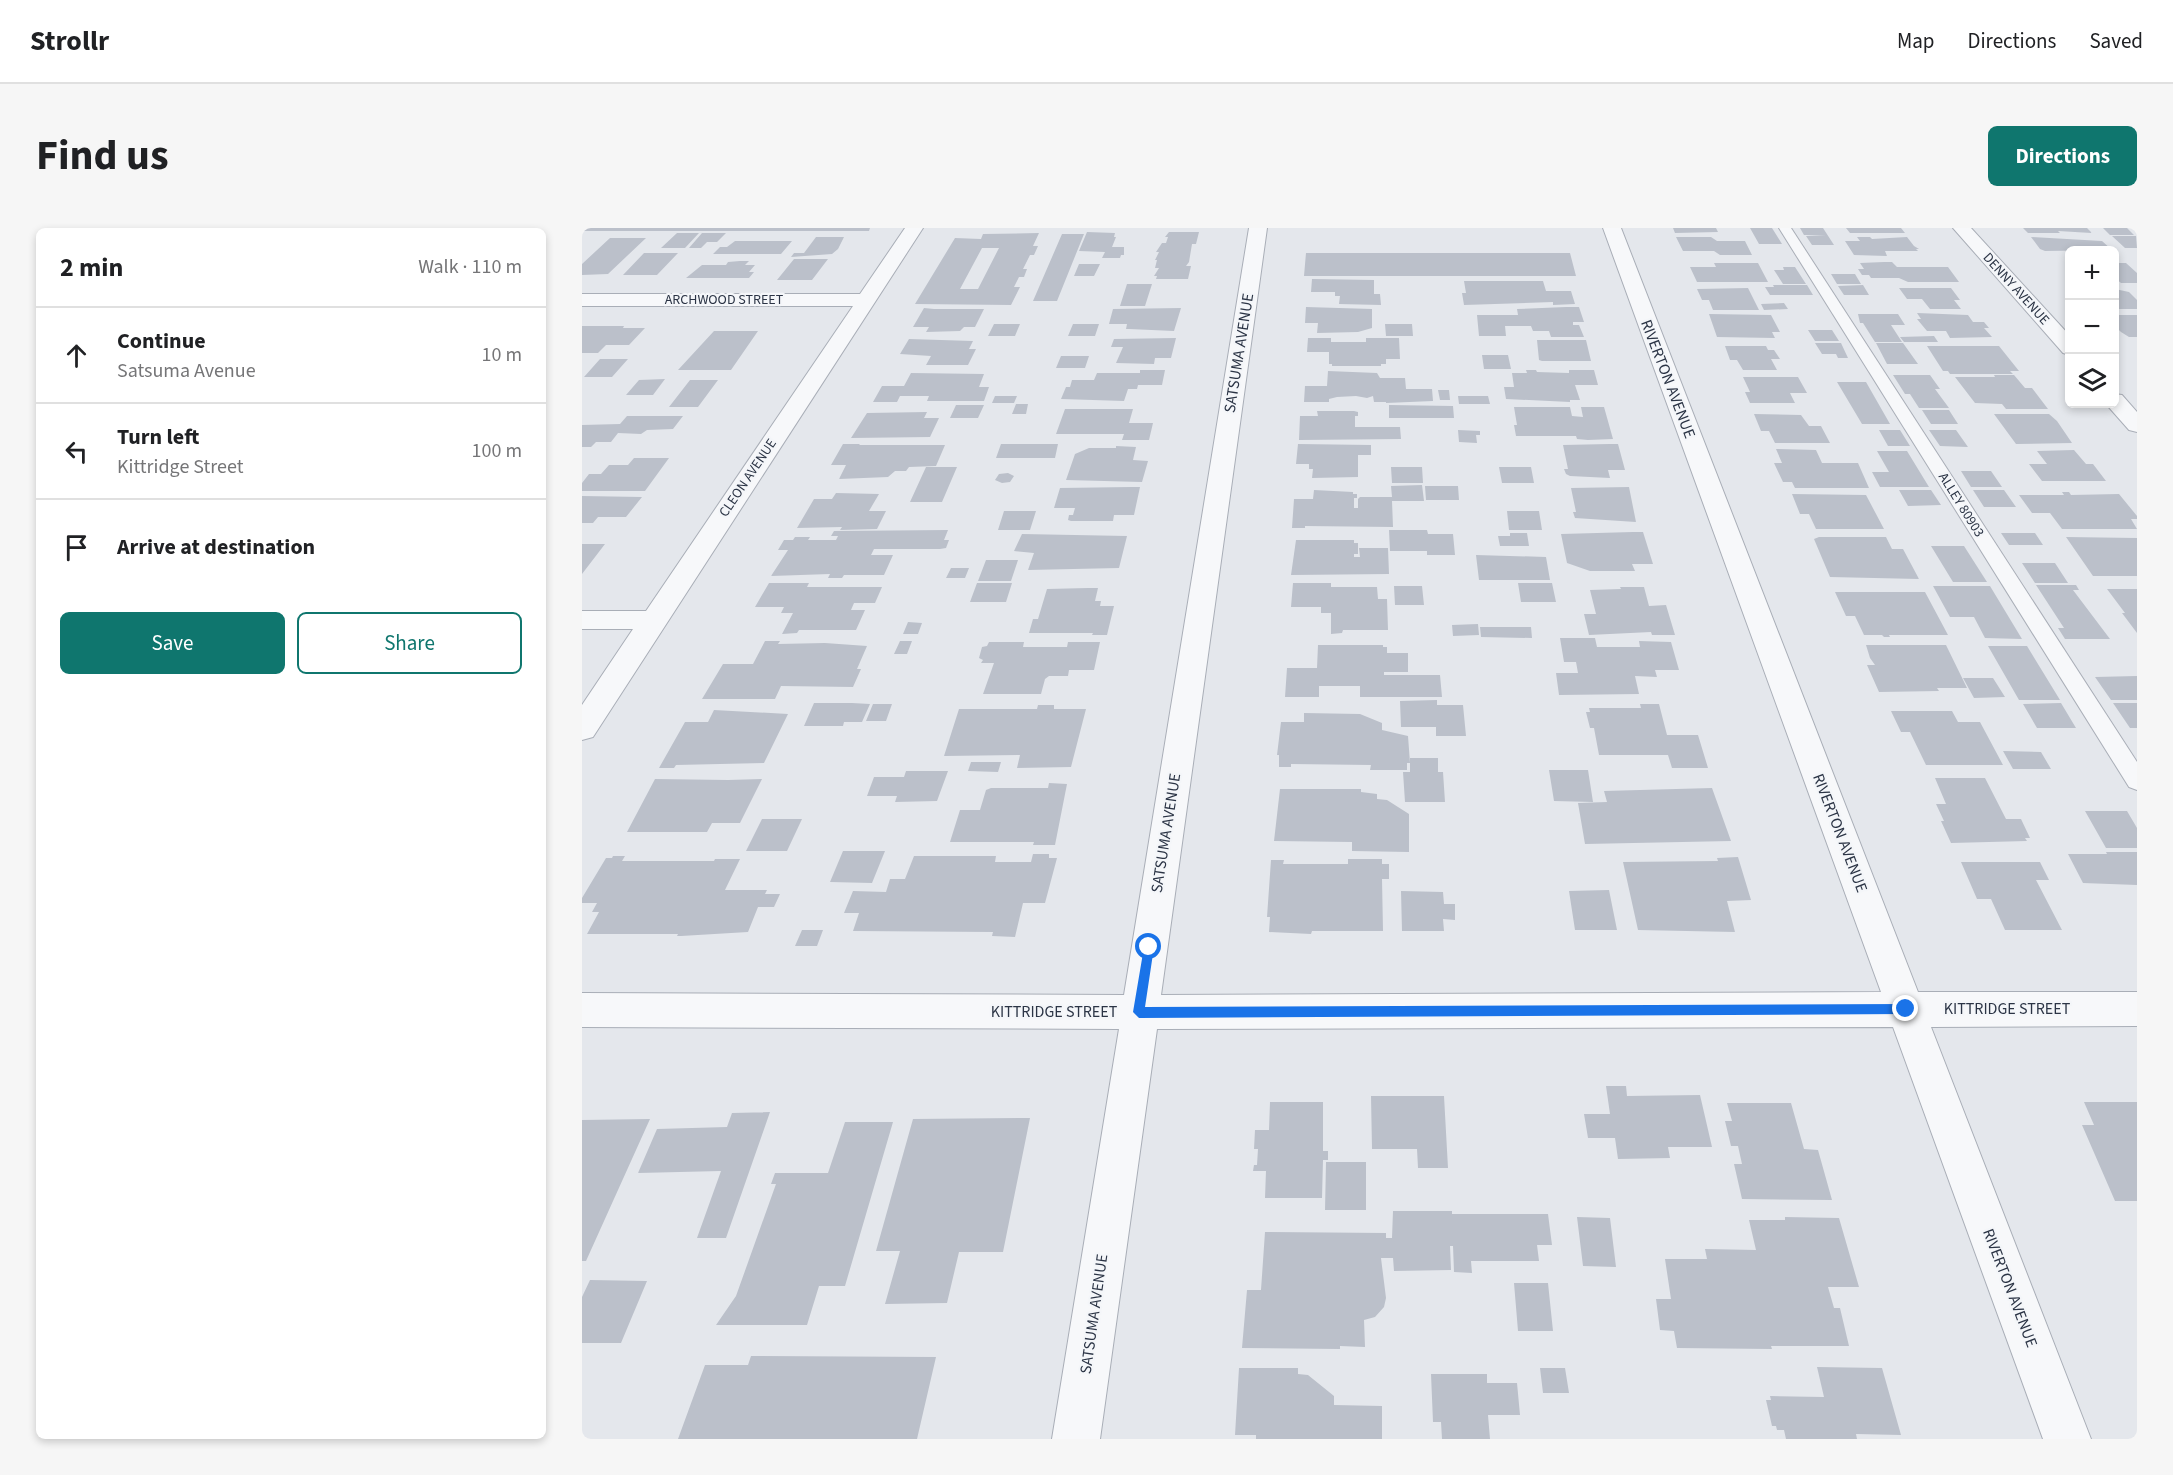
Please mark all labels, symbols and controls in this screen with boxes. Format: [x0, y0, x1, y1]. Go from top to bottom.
text: Strollr [30, 21, 109, 61]
text: Map [1897, 26, 1935, 56]
text: Directions [1968, 26, 2056, 56]
text: Saved [2089, 26, 2143, 56]
text: Find us [36, 126, 169, 186]
button: Directions [1988, 126, 2137, 186]
map controls [2065, 246, 2119, 408]
button: + [2065, 246, 2119, 300]
street label: DENNY AVENUE [1978, 248, 2054, 330]
text: 2 min [60, 249, 123, 286]
text: Walk · 110 m [418, 253, 522, 281]
street label: ARCHWOOD STREET [665, 290, 784, 310]
street label: SATSUMA AVENUE [1219, 292, 1259, 414]
button: − [2065, 300, 2119, 354]
street label: RIVERTON AVENUE [1635, 316, 1701, 442]
text: Continue [117, 325, 206, 357]
icon: ahead [60, 339, 93, 372]
text: 10 m [482, 341, 522, 369]
button: layers [2065, 354, 2119, 408]
text: Satsuma Avenue [117, 357, 256, 385]
text: Turn left [117, 421, 199, 453]
icon: left [60, 435, 93, 468]
street label: CLEON AVENUE [714, 435, 782, 521]
text: 100 m [472, 437, 522, 465]
text: Kittridge Street [117, 453, 243, 481]
street label: ALLEY 80903 [1933, 469, 1989, 541]
icon: arrive [60, 531, 93, 564]
text: Arrive at destination [117, 531, 315, 563]
button: Save [60, 612, 285, 674]
button: Share [297, 612, 522, 674]
street label: RIVERTON AVENUE [1807, 770, 1873, 896]
street label: SATSUMA AVENUE [1146, 772, 1186, 894]
route start [1135, 933, 1161, 959]
route end [1892, 995, 1918, 1021]
street label: KITTRIDGE STREET [1944, 998, 2071, 1020]
street label: KITTRIDGE STREET [991, 1001, 1118, 1023]
street label: RIVERTON AVENUE [1977, 1225, 2043, 1351]
street label: SATSUMA AVENUE [1075, 1253, 1113, 1375]

